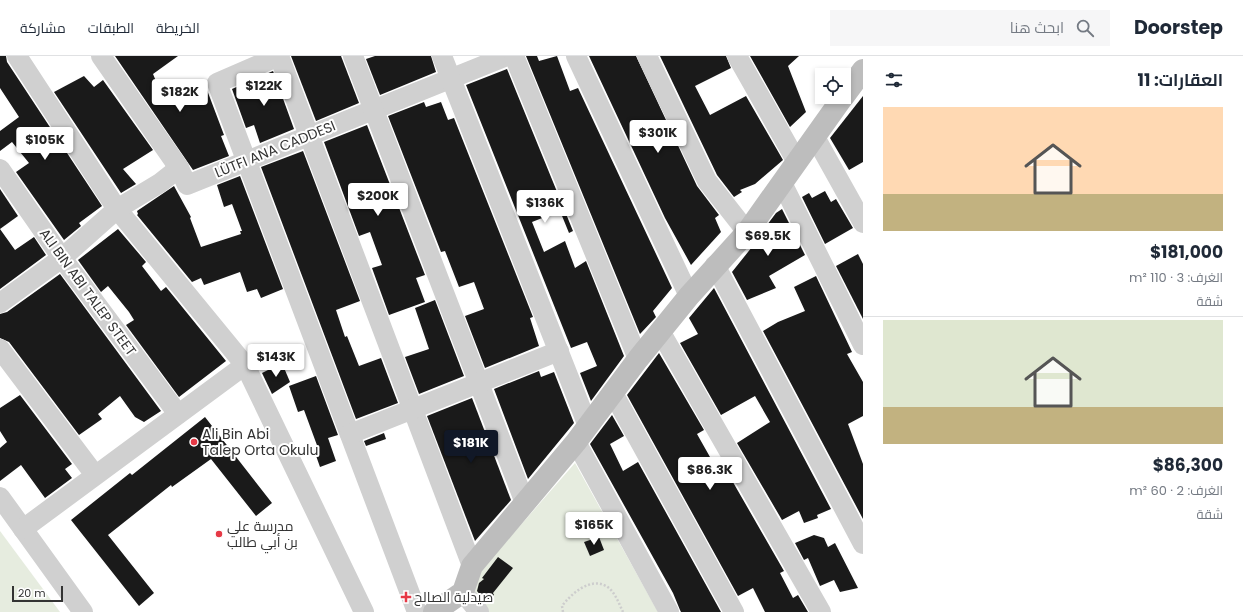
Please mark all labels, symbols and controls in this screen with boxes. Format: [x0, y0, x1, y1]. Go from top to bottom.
search box [830, 10, 1110, 46]
text: Doorstep [1134, 14, 1223, 41]
text: ابحث هنا [1010, 17, 1064, 38]
icon: search [1074, 17, 1096, 39]
text: مشاركة [20, 18, 66, 38]
text: الطبقات [88, 18, 134, 38]
text: الخريطة [156, 18, 200, 38]
map controls [815, 68, 851, 104]
button: locate [815, 68, 851, 104]
text: العقارات: 11 [1138, 68, 1223, 92]
icon: filters [883, 69, 905, 91]
pin: $122K [236, 73, 292, 107]
text: $122K [245, 76, 283, 95]
pin: $182K [152, 79, 208, 113]
text: $182K [161, 82, 199, 101]
street label: LÜTFI ANA CADDESI [212, 116, 338, 182]
pin: $301K [630, 120, 686, 154]
text: $301K [639, 123, 677, 142]
pin: $105K [17, 127, 73, 161]
text: $105K [25, 130, 65, 149]
icon: home [1017, 133, 1089, 205]
pin: $200K [350, 183, 406, 217]
text: $200K [357, 186, 399, 205]
pin: $136K [517, 190, 573, 224]
text: $136K [526, 193, 564, 212]
pin: $69.5K [735, 223, 801, 257]
street label: ALI BIN ABI TALEP STEET [35, 224, 141, 360]
text: $69.5K [745, 226, 791, 245]
text: $181,000 [1150, 240, 1223, 264]
text: الغرف: 3 · 110 m² [1129, 268, 1223, 287]
text: شقة [1196, 292, 1223, 311]
pin: $143K [248, 344, 304, 378]
icon: home [1017, 346, 1089, 418]
text: $143K [256, 347, 296, 366]
place label: Ali Bin Abi Talep Orta Okulu [202, 424, 318, 460]
pin: $181K [443, 430, 499, 464]
text: $181K [453, 433, 489, 452]
marker: Ali Bin Abi Talep Orta Okulu [189, 437, 199, 447]
text: $86,300 [1153, 453, 1223, 477]
pin: $86.3K [677, 457, 743, 491]
text: $86.3K [687, 460, 733, 479]
text: الغرف: 2 · 60 m² [1129, 481, 1223, 500]
text: شقة [1196, 505, 1223, 524]
pin: $165K [566, 512, 622, 546]
text: $165K [574, 515, 614, 534]
place label: مدرسة علي بن أبي طالب [227, 516, 298, 554]
marker: مدرسة علي بن أبي طالب [214, 529, 224, 539]
scale bar [12, 584, 63, 603]
text: 20 m [18, 585, 46, 601]
place label: صيدلية الصالح [414, 587, 493, 607]
marker: صيدلية الصالح [401, 592, 411, 602]

